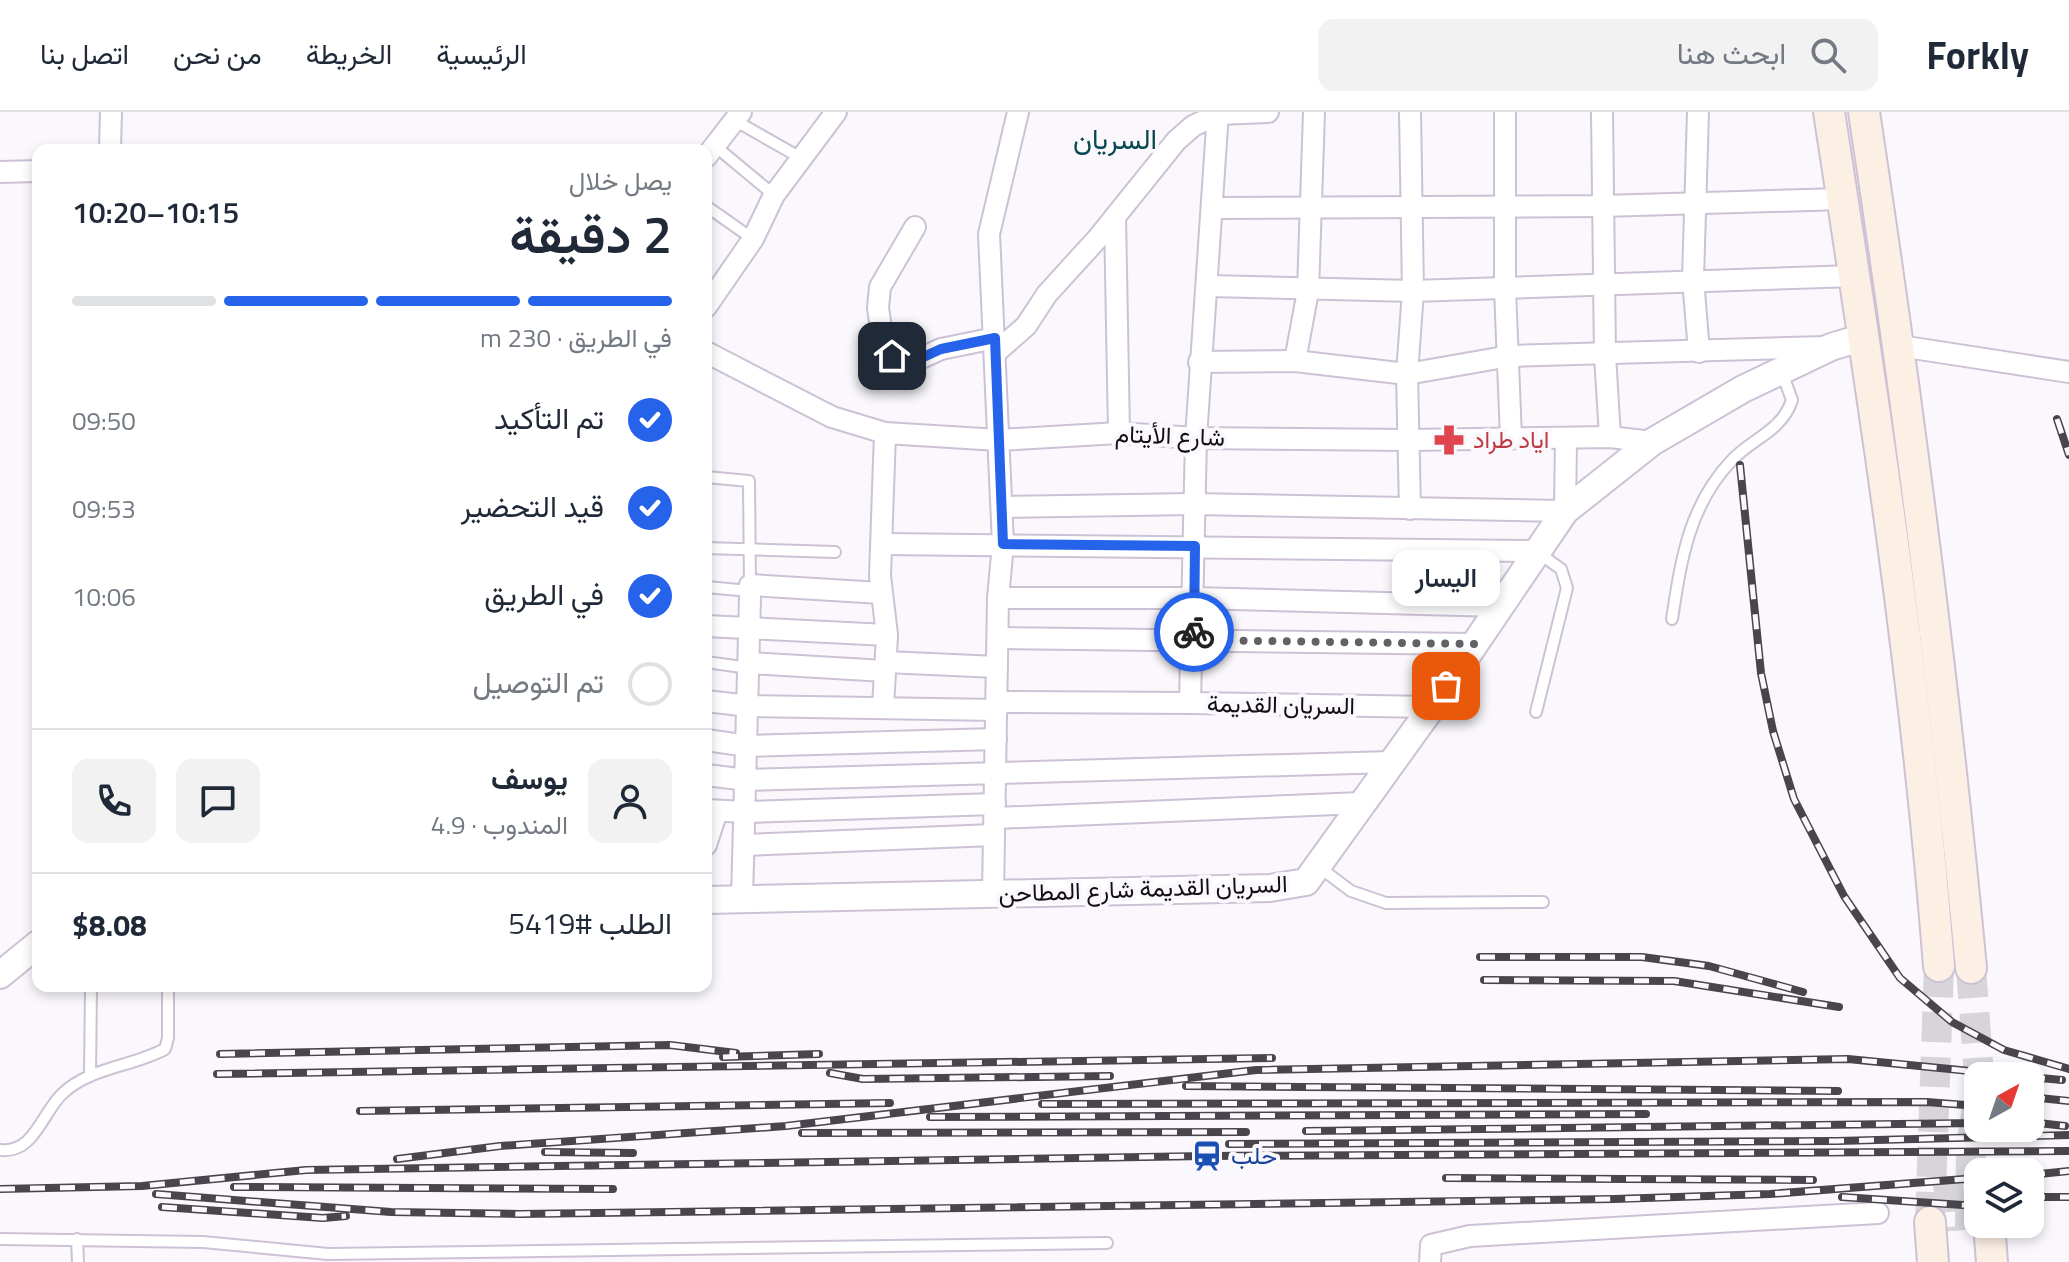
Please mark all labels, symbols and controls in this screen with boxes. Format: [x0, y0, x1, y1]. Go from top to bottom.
search box [1318, 19, 1878, 91]
text: Forkly [1926, 26, 2029, 84]
text: ابحث هنا [1677, 30, 1786, 76]
text: اتصل بنا [40, 32, 129, 75]
text: من نحن [173, 32, 262, 75]
text: الخريطة [306, 32, 392, 75]
text: الرئيسية [436, 32, 527, 75]
icon: search [1806, 33, 1850, 77]
district label: السريان [1073, 117, 1157, 160]
text: يصل خلال [569, 161, 672, 200]
text: 10:15–10:20 [72, 189, 239, 235]
text: 2 دقيقة [509, 194, 672, 273]
text: في الطريق · 230 m [480, 318, 672, 357]
pin [858, 322, 926, 390]
icon: home [870, 334, 914, 378]
text: تم التأكيد [494, 395, 604, 441]
icon: check [628, 398, 672, 442]
text: 09:50 [72, 401, 136, 440]
street label: شارع الأيتام [1114, 415, 1226, 455]
place label: اياد طراد [1473, 421, 1549, 457]
pharmacy icon: اياد طراد [1432, 423, 1466, 457]
text: قيد التحضير [461, 483, 604, 529]
icon: check [628, 486, 672, 530]
text: 09:53 [72, 489, 136, 528]
callout: اليسار [1392, 550, 1500, 606]
text: اليسار [1415, 558, 1477, 597]
text: في الطريق [484, 571, 604, 617]
icon: check [628, 574, 672, 618]
text: 10:06 [72, 577, 136, 616]
courier [1154, 592, 1234, 672]
icon: bike [1172, 610, 1216, 654]
pin [1412, 652, 1480, 720]
text: تم التوصيل [472, 659, 604, 705]
icon: bag [1424, 664, 1468, 708]
street label: السريان القديمة [1207, 685, 1355, 723]
text: يوسف [491, 755, 568, 801]
button: phone [72, 759, 156, 843]
button: chat [176, 759, 260, 843]
button: person [588, 759, 672, 843]
text: المندوب · 4.9 [431, 805, 568, 844]
street label: السريان القديمة شارع المطاحن [998, 865, 1288, 911]
text: الطلب #5419 [508, 900, 672, 946]
text: $8.08 [72, 902, 147, 948]
north arrow [1964, 1062, 2044, 1142]
map controls [1964, 1062, 2044, 1238]
place label: حلب [1231, 1137, 1277, 1173]
station icon: حلب [1190, 1139, 1224, 1173]
button: layers [1964, 1158, 2044, 1238]

